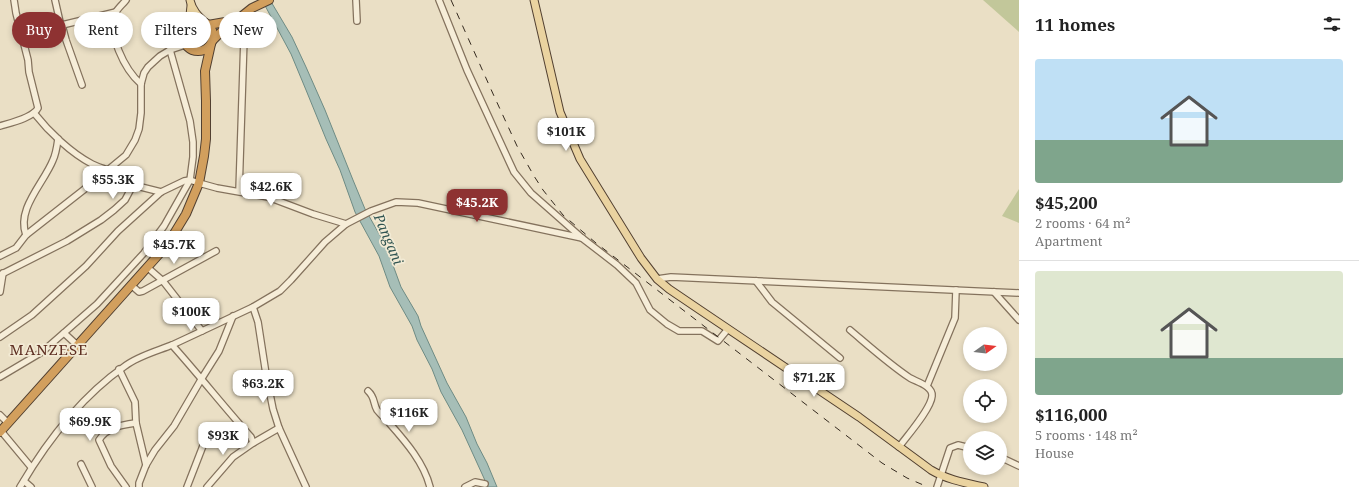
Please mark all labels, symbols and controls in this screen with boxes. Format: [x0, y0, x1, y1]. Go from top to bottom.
chip: Buy [12, 12, 66, 48]
chip: Rent [74, 12, 133, 48]
chip: Filters [141, 12, 211, 48]
chip: New [219, 12, 277, 48]
text: 11 homes [1035, 13, 1115, 36]
icon: filters [1321, 13, 1343, 35]
icon: home [1153, 85, 1225, 157]
pin: $101K [538, 118, 594, 152]
text: $101K [547, 122, 585, 140]
pin: $55.3K [80, 166, 146, 200]
text: $55.3K [92, 170, 134, 188]
pin: $42.6K [238, 173, 304, 207]
text: $42.6K [250, 177, 292, 195]
pin: $45.2K [444, 189, 510, 223]
text: $45,200 [1035, 191, 1098, 214]
text: $45.2K [456, 193, 498, 211]
water label: Pangani [369, 210, 409, 268]
text: 2 rooms · 64 m² [1035, 214, 1130, 232]
pin: $45.7K [141, 231, 207, 265]
text: Apartment [1035, 232, 1102, 250]
text: $45.7K [153, 235, 195, 253]
icon: home [1153, 297, 1225, 369]
pin: $100K [163, 298, 219, 332]
text: $100K [172, 302, 210, 320]
north arrow [963, 327, 1007, 371]
map controls [963, 327, 1007, 475]
district label: MANZESE [10, 339, 88, 359]
pin: $71.2K [781, 364, 847, 398]
text: $71.2K [793, 368, 835, 386]
pin: $63.2K [230, 370, 296, 404]
text: $63.2K [242, 374, 284, 392]
button: locate [963, 379, 1007, 423]
pin: $116K [381, 399, 437, 433]
text: $116K [390, 403, 428, 421]
text: $116,000 [1035, 403, 1107, 426]
pin: $69.9K [57, 408, 123, 442]
text: $69.9K [69, 412, 111, 430]
pin: $93K [199, 422, 247, 456]
text: $93K [207, 426, 239, 444]
text: 5 rooms · 148 m² [1035, 426, 1138, 444]
button: layers [963, 431, 1007, 475]
text: House [1035, 444, 1074, 462]

